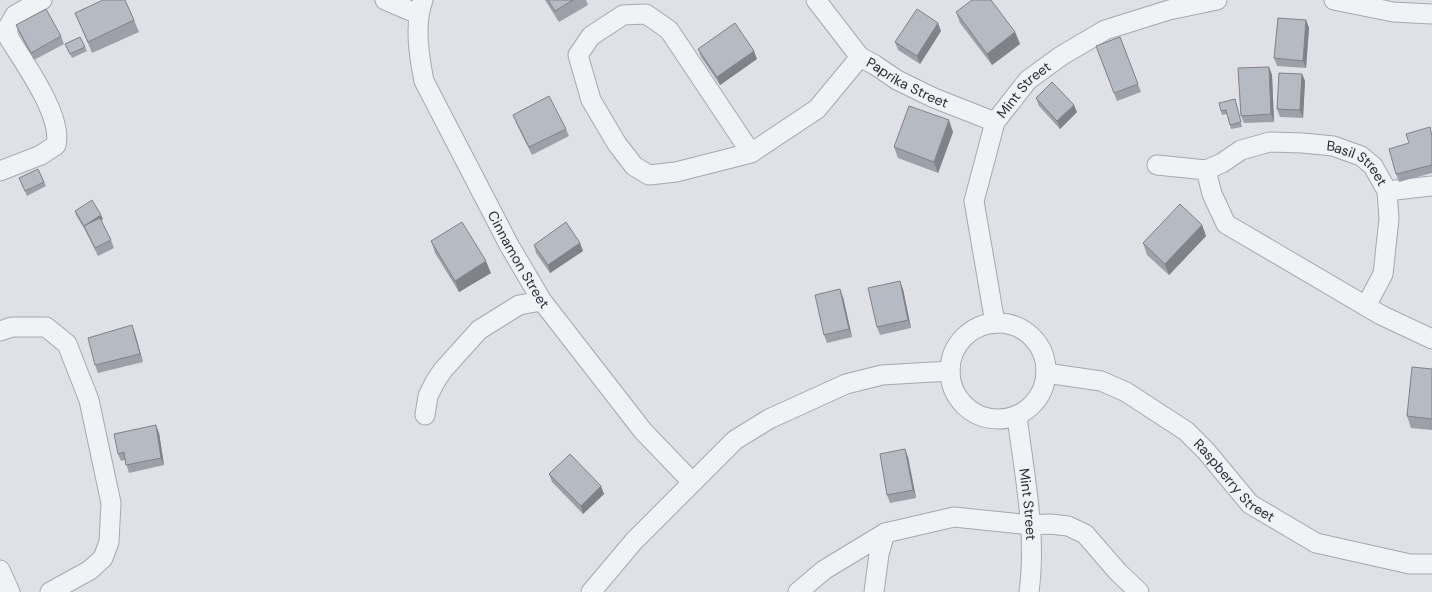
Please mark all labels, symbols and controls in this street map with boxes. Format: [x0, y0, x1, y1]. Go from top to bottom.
street label: Paprika Street [863, 53, 951, 112]
street label: Mint Street [992, 57, 1054, 122]
street label: Basil Street [1326, 136, 1391, 189]
street label: Cinnamon Street [484, 208, 553, 312]
street label: Raspberry Street [1190, 435, 1278, 526]
street label: Mint Street [1015, 467, 1040, 541]

